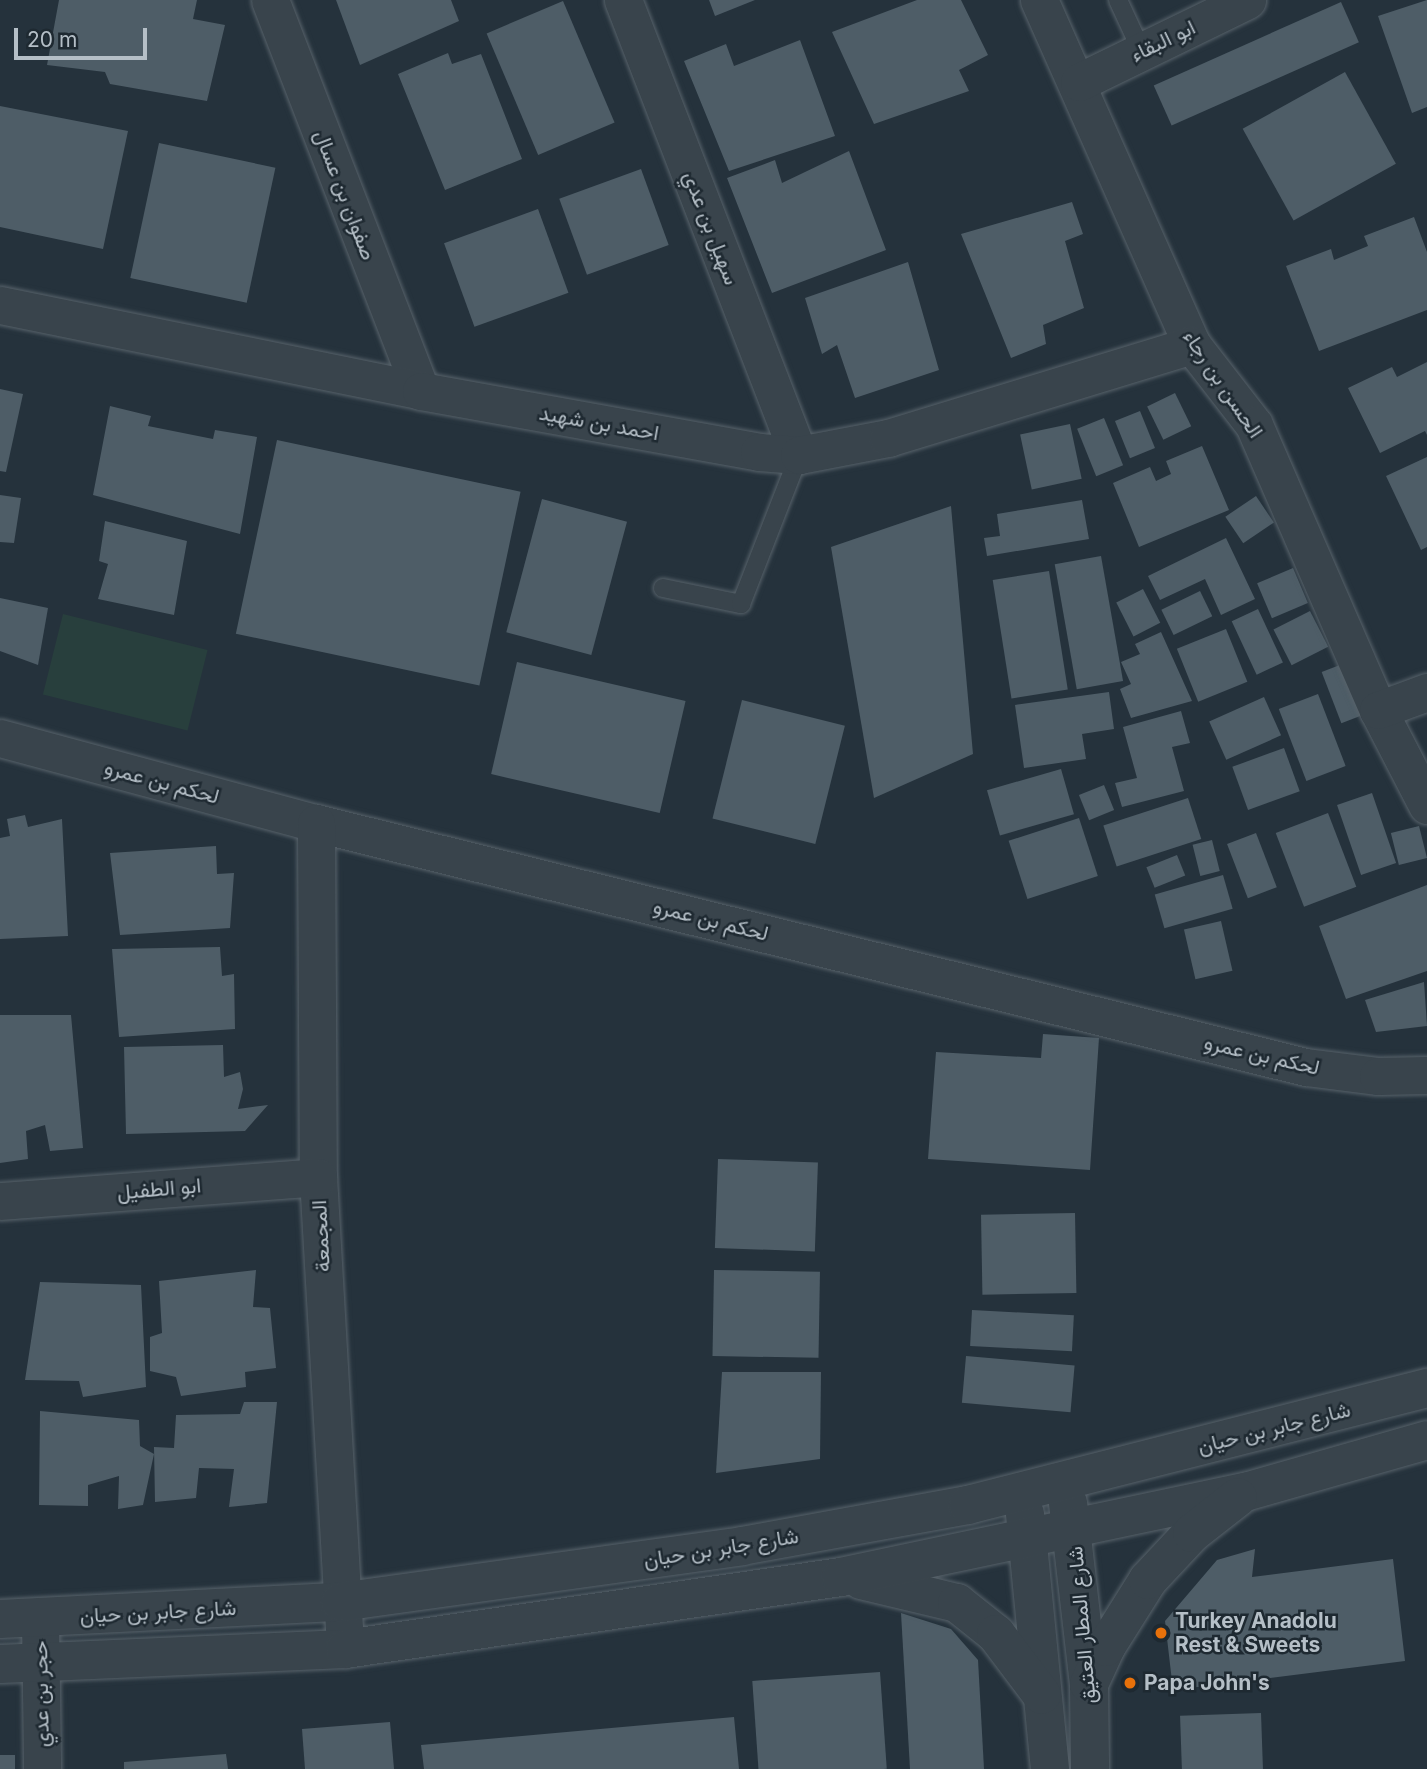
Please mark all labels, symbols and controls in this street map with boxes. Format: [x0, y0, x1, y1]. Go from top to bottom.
scale bar [18, 14, 150, 58]
street label: ابو البقاء [1126, 15, 1200, 67]
text: 20 m [27, 27, 77, 52]
street label: صفوان بن عسال [309, 126, 381, 264]
street label: سهيل بن عدي [678, 168, 744, 288]
street label: الحسن بن رجاء [1178, 325, 1268, 443]
street label: احمد بن شهيد [537, 400, 661, 446]
street label: لحكم بن عمرو [102, 755, 222, 809]
street label: لحكم بن عمرو [651, 894, 771, 946]
street label: لحكم بن عمرو [1202, 1029, 1322, 1081]
street label: ابو الطفيل [116, 1173, 202, 1205]
street label: المجمعة [307, 1199, 335, 1273]
street label: شارع جابر بن حيان [1195, 1397, 1353, 1459]
street label: شارع جابر بن حيان [642, 1523, 800, 1573]
street label: شارع المطار العتيق [1063, 1545, 1101, 1705]
street label: شارع جابر بن حيان [79, 1595, 237, 1629]
place label: Turkey Anadolu Rest & Sweets [1175, 1608, 1337, 1658]
marker: Turkey Anadolu Rest & Sweets [1153, 1625, 1169, 1641]
street label: حجر بن عدي [27, 1640, 55, 1748]
place label: Papa John's [1144, 1670, 1270, 1696]
marker: Papa John's [1122, 1675, 1138, 1691]

